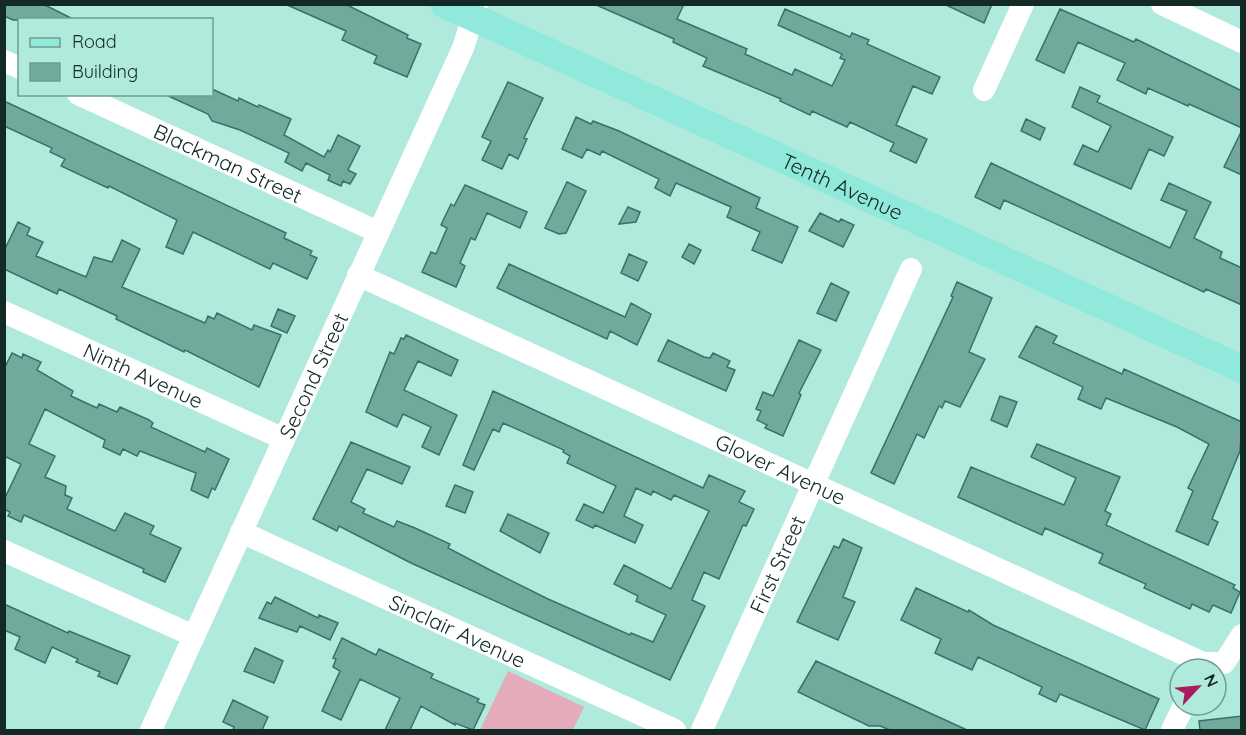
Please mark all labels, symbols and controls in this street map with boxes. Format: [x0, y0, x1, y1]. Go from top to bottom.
legend [18, 18, 213, 96]
text: Road [72, 30, 117, 53]
text: Building [72, 60, 138, 83]
street label: Blackman Street [150, 118, 306, 208]
street label: Tenth Avenue [777, 147, 907, 225]
street label: Second Street [273, 308, 353, 442]
street label: Ninth Avenue [79, 337, 207, 414]
street label: Glover Avenue [711, 428, 850, 510]
street label: First Street [744, 511, 811, 617]
street label: Sinclair Avenue [385, 588, 530, 673]
north arrow [1168, 657, 1228, 717]
text: N [1200, 671, 1223, 690]

